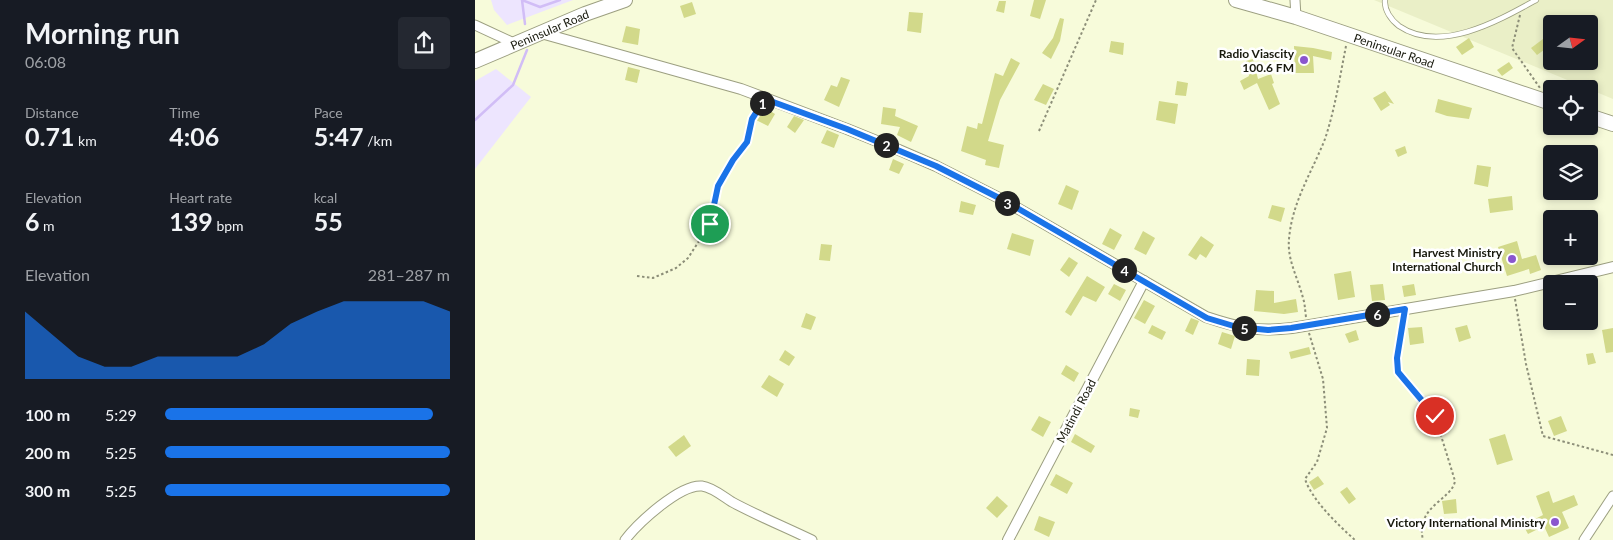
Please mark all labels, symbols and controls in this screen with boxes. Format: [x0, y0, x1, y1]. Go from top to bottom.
street label: Peninsular Road [508, 6, 591, 53]
north arrow [1543, 15, 1597, 70]
map controls [1543, 15, 1598, 330]
text: Morning run [25, 16, 180, 50]
button: share [398, 17, 450, 69]
street label: Peninsular Road [1352, 30, 1436, 71]
place label: Radio Viascity 100.6 FM [1219, 46, 1295, 75]
text: 06:08 [25, 52, 66, 71]
marker: Radio Viascity 100.6 FM [1298, 54, 1310, 66]
button: locate [1543, 80, 1598, 135]
pin: 1 [749, 90, 775, 116]
text: 1 [758, 95, 767, 112]
text: Distance [25, 104, 79, 121]
text: Time [169, 104, 200, 121]
text: Pace [314, 104, 343, 121]
text: 0.71 [25, 121, 74, 151]
text: 4:06 [169, 121, 219, 151]
text: 5:47 [314, 121, 364, 151]
text: km [74, 132, 97, 149]
text: /km [364, 132, 392, 149]
pin: 2 [873, 132, 899, 158]
text: 2 [882, 137, 891, 154]
button: layers [1543, 145, 1598, 200]
text: Elevation [25, 189, 82, 206]
text: Heart rate [169, 189, 232, 206]
text: kcal [314, 189, 337, 206]
pin: 3 [995, 190, 1019, 216]
text: 3 [1003, 195, 1012, 212]
pin [689, 203, 731, 245]
text: 6 [25, 206, 40, 236]
text: 139 [169, 206, 213, 236]
text: 55 [314, 206, 343, 236]
icon: arrive [696, 210, 724, 238]
button: + [1543, 210, 1598, 265]
text: m [40, 217, 55, 234]
text: bpm [213, 217, 244, 234]
place label: Harvest Ministry International Church [1392, 245, 1503, 274]
marker: Harvest Ministry International Church [1506, 253, 1518, 265]
pin: 4 [1111, 258, 1137, 282]
text: 4 [1120, 262, 1129, 279]
text: Elevation [25, 265, 90, 284]
text: 281–287 m [368, 265, 450, 284]
button: − [1543, 275, 1598, 330]
pin: 6 [1365, 302, 1389, 326]
text: 6 [1373, 306, 1382, 323]
pin: 5 [1231, 316, 1257, 340]
text: 5 [1240, 320, 1249, 337]
street label: Matindi Road [1053, 376, 1099, 446]
pin [1414, 395, 1456, 437]
icon: check [1421, 402, 1449, 430]
text: 100 m [25, 405, 70, 424]
text: 5:29 [105, 405, 137, 424]
text: 200 m [25, 443, 70, 462]
text: 5:25 [105, 443, 137, 462]
text: 300 m [25, 481, 70, 500]
text: 5:25 [105, 481, 137, 500]
place label: Victory International Ministry [1386, 515, 1546, 530]
marker: Victory International Ministry [1549, 516, 1561, 528]

